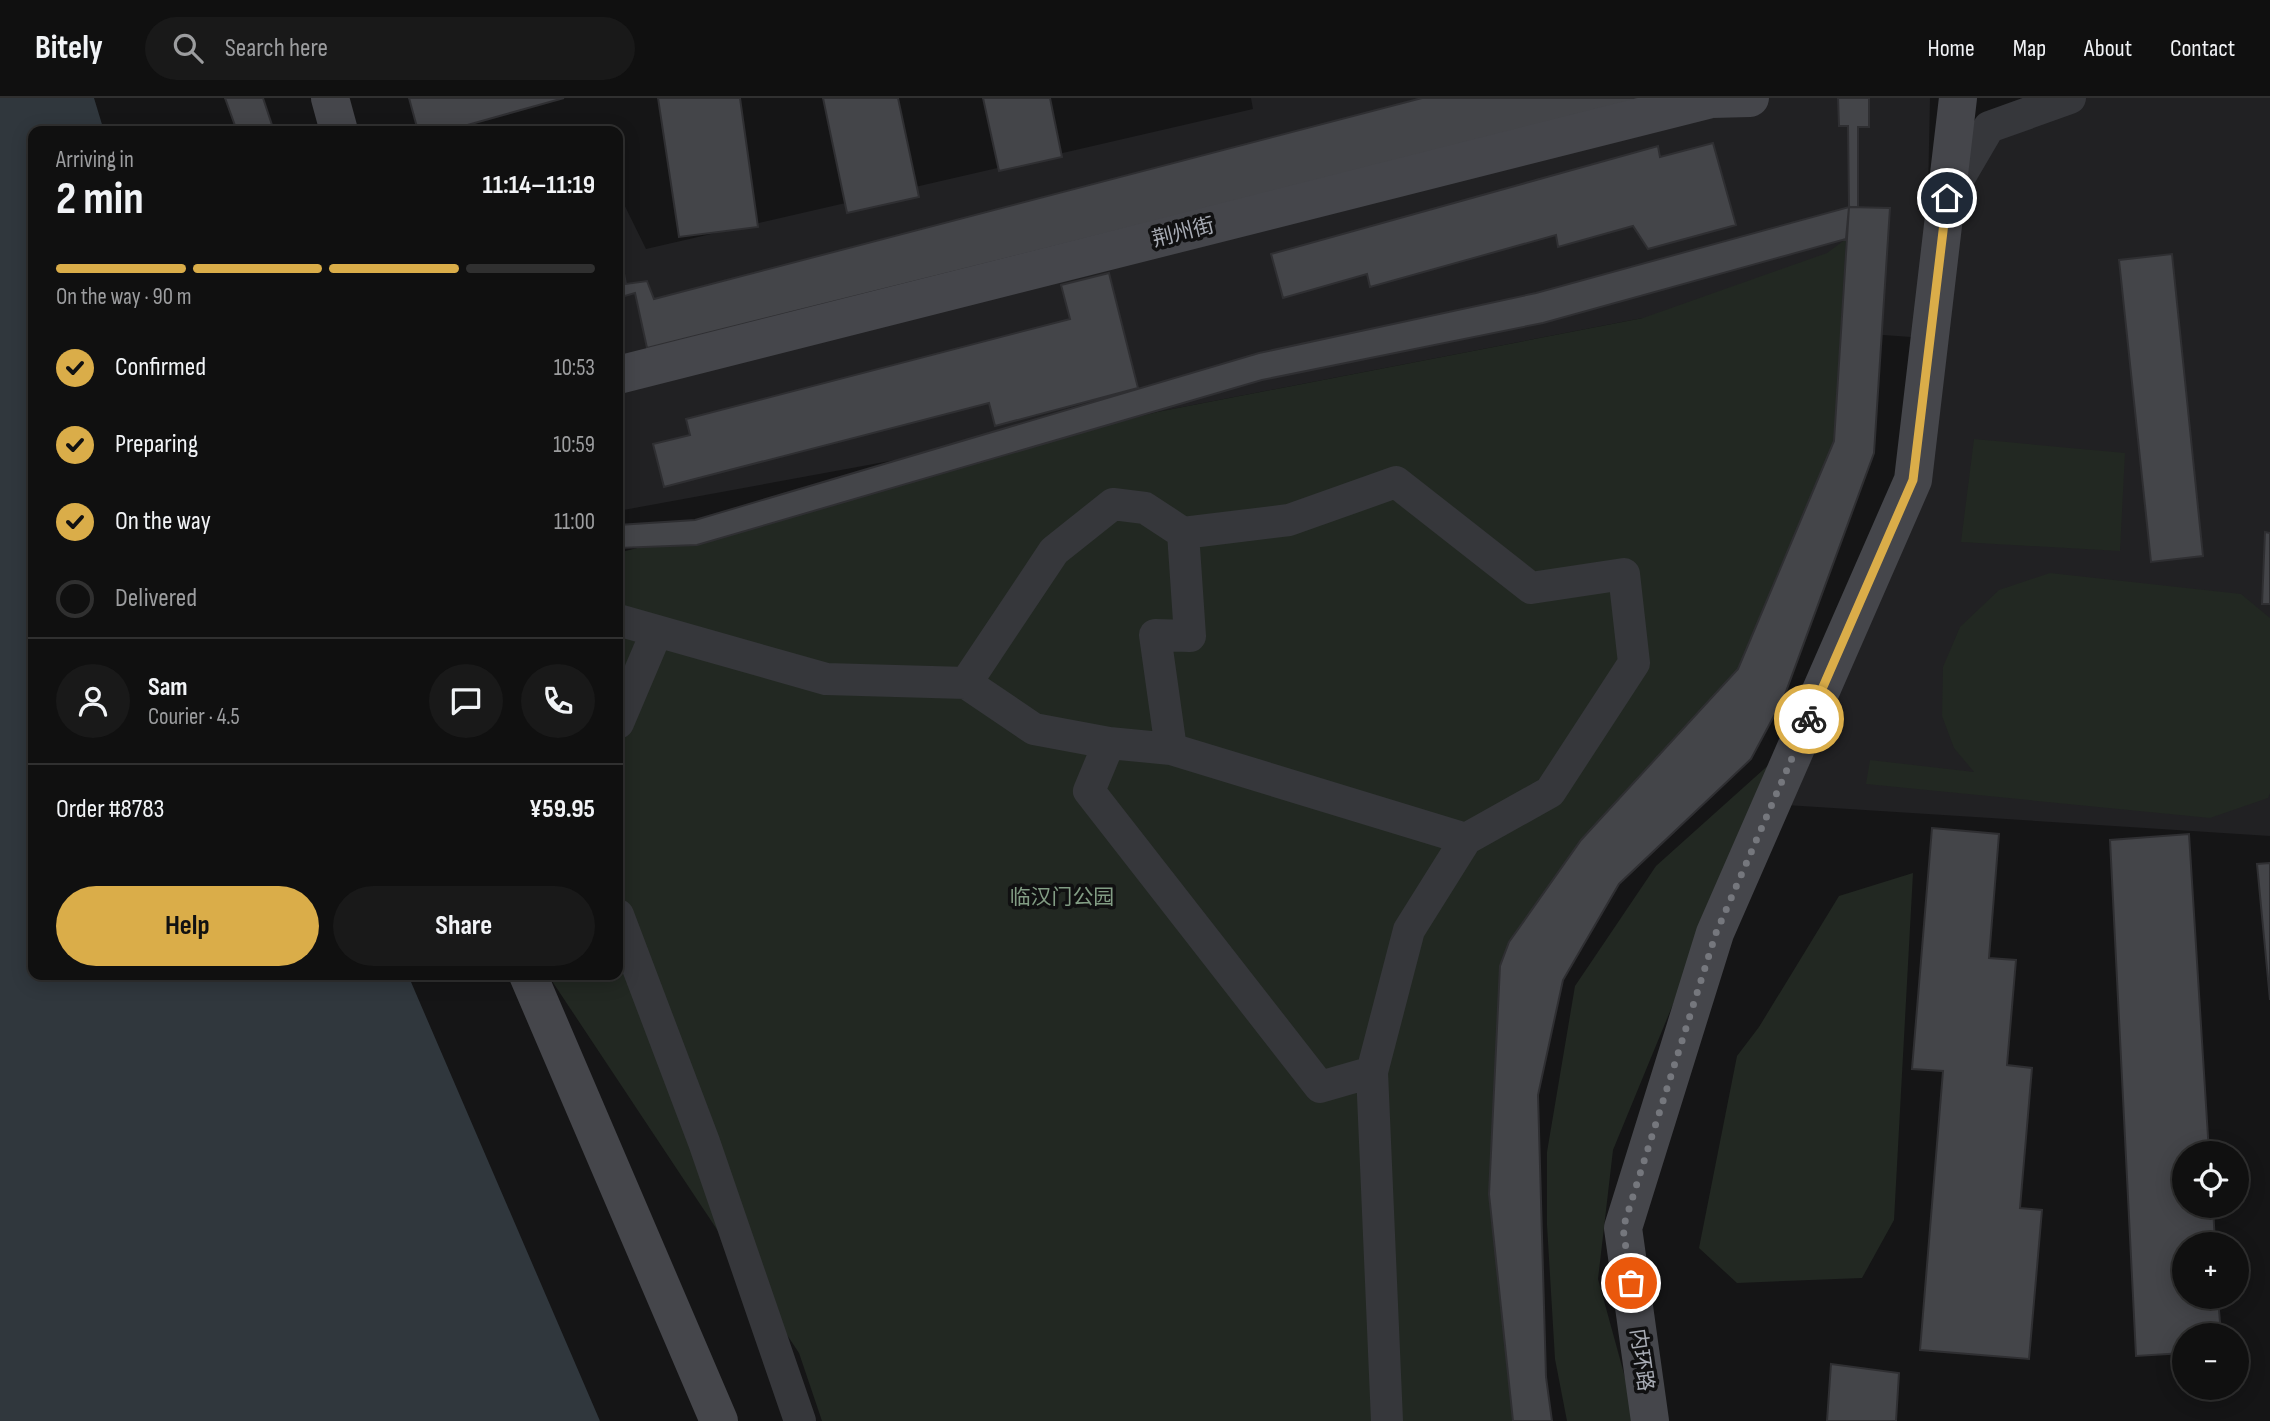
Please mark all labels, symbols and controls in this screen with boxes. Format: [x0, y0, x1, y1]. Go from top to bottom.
search box [145, 17, 635, 80]
text: Bitely [35, 28, 103, 68]
icon: search [169, 29, 207, 67]
text: Search here [225, 33, 328, 64]
text: Home [1927, 34, 1975, 63]
text: Map [2013, 34, 2046, 63]
text: About [2084, 34, 2132, 63]
text: Contact [2170, 34, 2235, 63]
text: Arriving in [56, 146, 134, 174]
pin [1917, 168, 1977, 228]
text: 11:14–11:19 [483, 170, 595, 201]
text: 2 min [56, 172, 144, 227]
icon: home [1928, 179, 1966, 217]
street label: 荆州街 [1150, 213, 1217, 252]
text: On the way · 90 m [56, 283, 191, 311]
icon: check [56, 349, 94, 387]
text: Confirmed [115, 352, 206, 383]
text: 10:53 [554, 354, 595, 382]
icon: check [56, 426, 94, 464]
text: Preparing [115, 429, 198, 460]
text: 10:59 [553, 431, 595, 459]
icon: check [56, 503, 94, 541]
text: On the way [115, 506, 211, 537]
text: 11:00 [554, 508, 595, 536]
text: Delivered [115, 583, 197, 614]
button: person [56, 664, 130, 738]
button: chat [429, 664, 503, 738]
button: phone [521, 664, 595, 738]
text: Sam [148, 672, 188, 703]
courier [1774, 684, 1844, 754]
icon: bike [1790, 700, 1828, 738]
text: Courier · 4.5 [148, 703, 240, 731]
text: Order #8783 [56, 794, 164, 825]
text: ¥59.95 [529, 794, 595, 825]
park label: 临汉门公园 [1010, 885, 1115, 910]
button: Help [56, 886, 319, 966]
button: Share [333, 886, 595, 966]
map controls [2172, 1141, 2249, 1400]
button: locate [2172, 1141, 2249, 1218]
button: + [2172, 1232, 2249, 1309]
pin [1601, 1253, 1661, 1313]
icon: bag [1612, 1264, 1650, 1302]
button: − [2172, 1323, 2249, 1400]
street label: 内环路 [1625, 1327, 1658, 1393]

